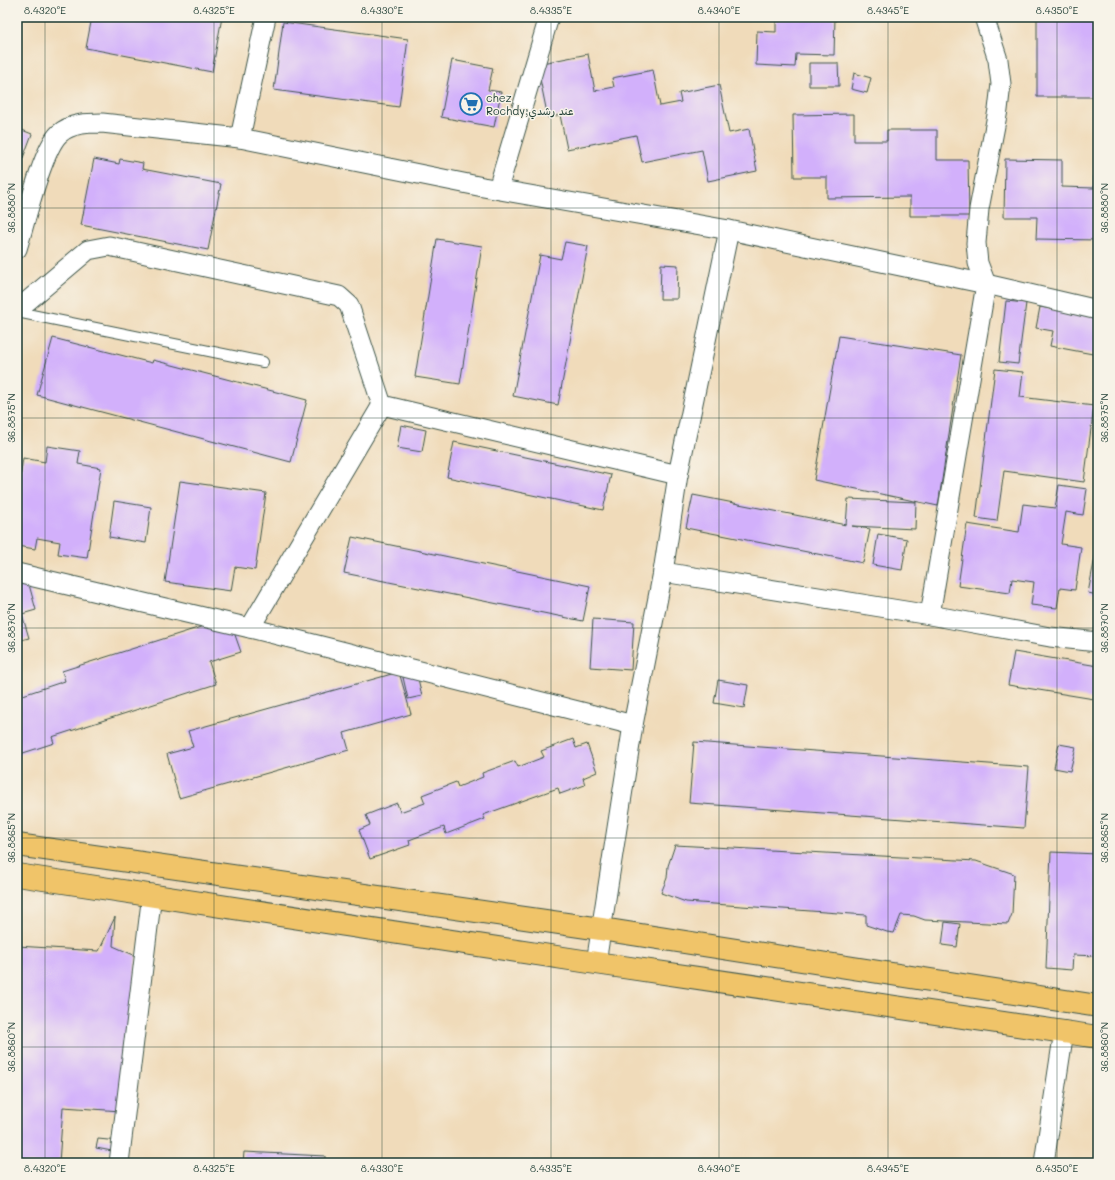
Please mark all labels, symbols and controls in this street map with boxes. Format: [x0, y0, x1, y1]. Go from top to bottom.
text: 8.4320°E [24, 3, 66, 17]
text: 8.4325°E [193, 3, 235, 17]
text: 8.4330°E [361, 3, 403, 17]
text: 8.4335°E [530, 3, 572, 17]
text: 8.4340°E [698, 3, 740, 17]
text: 8.4345°E [867, 3, 909, 17]
text: 8.4350°E [1036, 3, 1078, 17]
place label: chez Rochdy;عند رشدي [486, 90, 574, 120]
supermarket icon: chez Rochdy;عند رشدي [458, 91, 484, 117]
text: 36.8880°N [4, 183, 18, 233]
text: 36.8880°N [1097, 183, 1111, 233]
text: 36.8875°N [4, 393, 18, 443]
text: 36.8875°N [1097, 393, 1111, 443]
text: 36.8870°N [4, 603, 18, 653]
text: 36.8870°N [1097, 603, 1111, 653]
text: 36.8865°N [4, 813, 18, 863]
text: 36.8865°N [1097, 813, 1111, 863]
text: 36.8860°N [4, 1022, 18, 1072]
text: 36.8860°N [1097, 1022, 1111, 1072]
text: 8.4320°E [24, 1161, 66, 1175]
text: 8.4325°E [193, 1161, 235, 1175]
text: 8.4330°E [361, 1161, 403, 1175]
text: 8.4335°E [530, 1161, 572, 1175]
text: 8.4340°E [698, 1161, 740, 1175]
text: 8.4345°E [867, 1161, 909, 1175]
text: 8.4350°E [1036, 1161, 1078, 1175]

